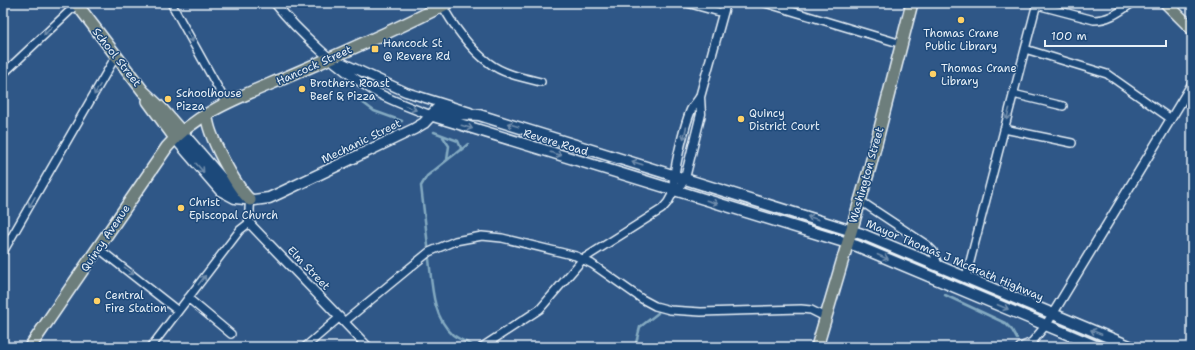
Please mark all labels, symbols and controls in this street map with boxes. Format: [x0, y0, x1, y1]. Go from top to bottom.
marker: Thomas Crane Public Library [956, 15, 966, 25]
scale bar [1045, 22, 1166, 48]
street label: School Street [89, 25, 144, 90]
one-way arrow [43, 26, 53, 35]
place label: Thomas Crane Public Library [923, 26, 999, 54]
text: 100 m [1051, 28, 1087, 44]
one-way arrow [187, 31, 195, 43]
place label: Hancock St @ Revere Rd [383, 36, 450, 64]
street label: Hancock Street [274, 42, 354, 89]
marker: Hancock St @ Revere Rd [370, 44, 380, 54]
place label: Thomas Crane Library [941, 61, 1017, 89]
marker: Thomas Crane Library [928, 69, 938, 79]
place label: Brothers Roast Beef & Pizza [310, 76, 390, 104]
one-way arrow [92, 84, 100, 96]
marker: Brothers Roast Beef & Pizza [297, 84, 307, 94]
place label: Schoolhouse Pizza [176, 86, 242, 114]
marker: Schoolhouse Pizza [163, 94, 173, 104]
one-way arrow [405, 105, 417, 113]
place label: Quincy District Court [749, 106, 820, 134]
one-way arrow [1003, 107, 1011, 120]
marker: Quincy District Court [736, 114, 746, 124]
street label: Mechanic Street [319, 116, 404, 167]
one-way arrow [506, 121, 519, 128]
one-way arrow [461, 124, 474, 131]
street label: Revere Road [522, 125, 590, 159]
street label: Washington Street [846, 125, 887, 225]
one-way arrow [680, 126, 688, 139]
one-way arrow [550, 151, 562, 159]
one-way arrow [630, 159, 643, 166]
one-way arrow [195, 163, 204, 173]
place label: Christ Episcopal Church [189, 195, 278, 223]
one-way arrow [27, 196, 35, 208]
one-way arrow [705, 199, 718, 206]
street label: Quincy Avenue [77, 202, 133, 275]
marker: Christ Episcopal Church [176, 203, 186, 213]
one-way arrow [807, 214, 819, 222]
street label: Mayor Thomas J McGrath Highway [864, 216, 1046, 305]
street label: Elm Street [284, 243, 333, 294]
one-way arrow [877, 254, 889, 261]
one-way arrow [124, 267, 134, 276]
one-way arrow [198, 274, 206, 285]
place label: Central Fire Station [105, 288, 167, 316]
marker: Central Fire Station [92, 296, 102, 306]
one-way arrow [996, 304, 1008, 312]
one-way arrow [1090, 328, 1102, 336]

